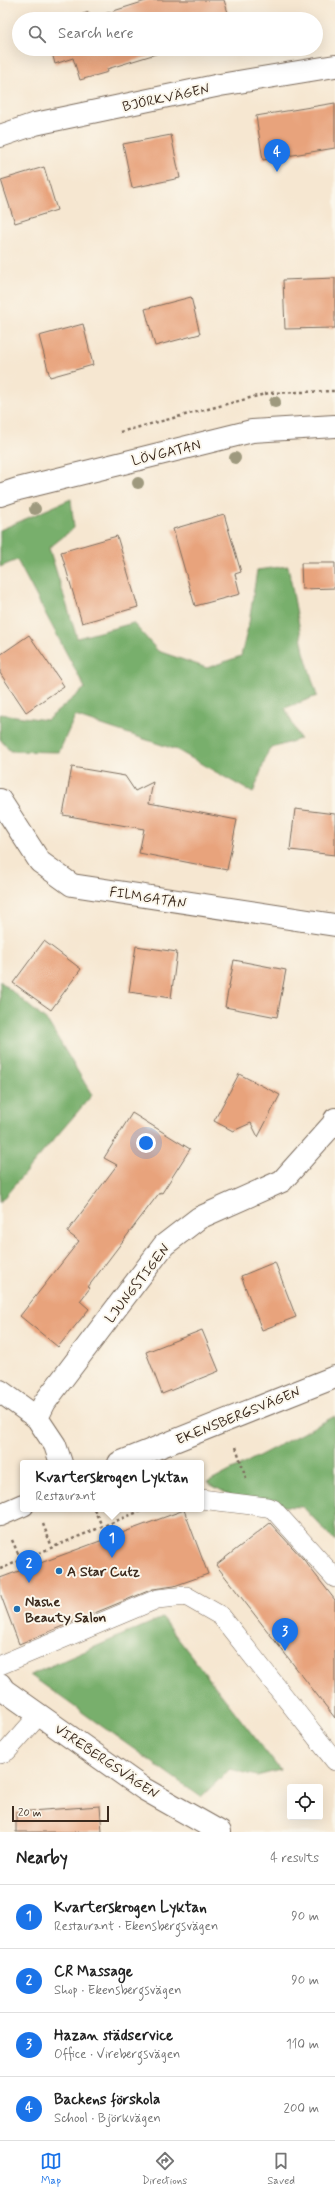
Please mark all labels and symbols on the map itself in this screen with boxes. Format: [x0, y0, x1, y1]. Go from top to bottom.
street label: BJÖRKVÄGEN [121, 80, 212, 116]
pin: 4 [264, 139, 290, 172]
street label: LÖVGATAN [130, 436, 203, 470]
street label: FILMGATAN [108, 883, 187, 913]
your location [136, 1133, 156, 1153]
street label: LJUNGSTIGEN [101, 1240, 174, 1327]
street label: EKENSBERGSVÄGEN [173, 1383, 303, 1449]
pin: 1 [99, 1525, 125, 1558]
pin: 2 [16, 1550, 42, 1583]
place label: A Star Cutz [67, 1563, 140, 1581]
marker: A Star Cutz [54, 1566, 64, 1576]
place label: Nashe Beauty Salon [25, 1593, 107, 1627]
marker: Nashe Beauty Salon [12, 1604, 22, 1614]
pin: 3 [272, 1618, 298, 1651]
street label: VIREBERGSVÄGEN [51, 1720, 162, 1803]
scale bar [12, 1804, 109, 1823]

